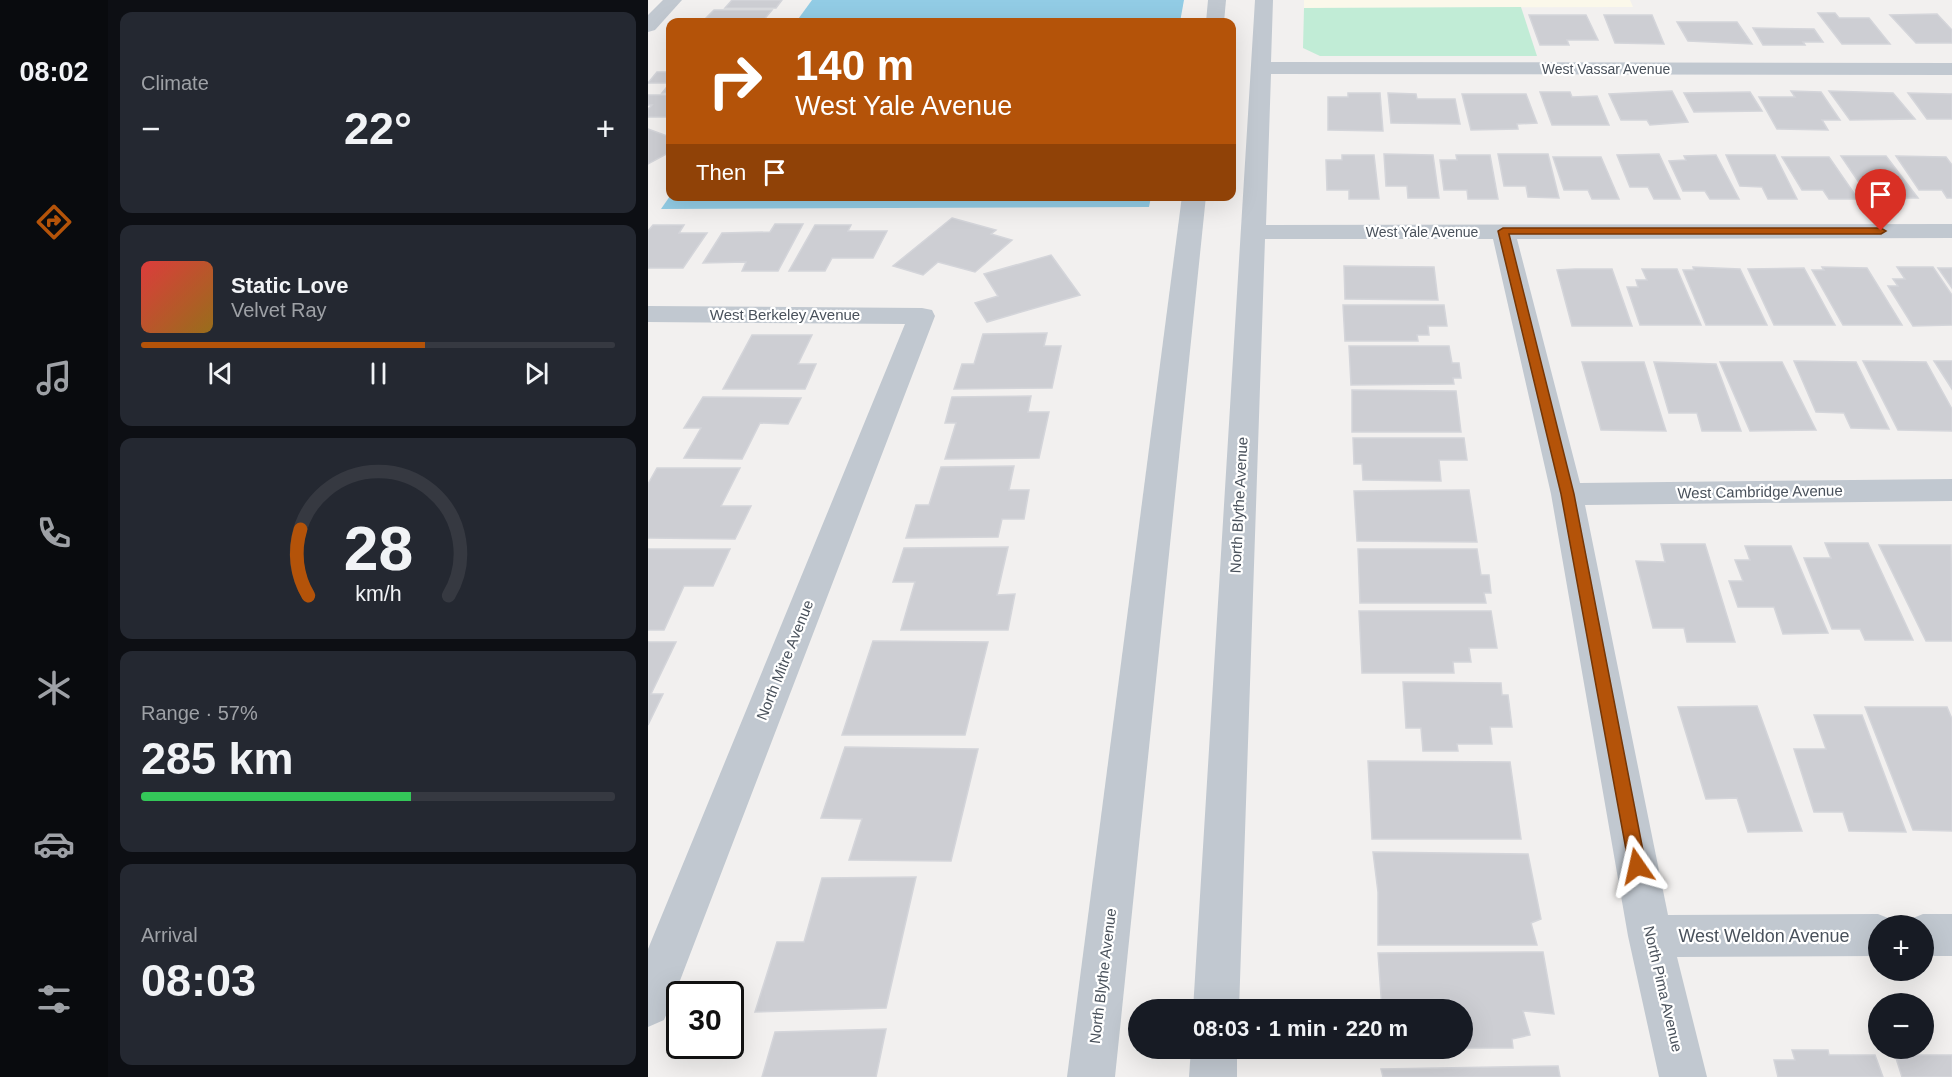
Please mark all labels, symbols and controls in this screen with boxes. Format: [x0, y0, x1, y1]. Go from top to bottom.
icon: right [696, 42, 774, 120]
text: 140 m [795, 42, 914, 89]
text: 08:02 [19, 57, 89, 87]
street label: West Vassar Avenue [1542, 61, 1670, 77]
text: Climate [141, 72, 209, 94]
text: West Yale Avenue [795, 91, 1012, 121]
text: 22° [344, 103, 412, 154]
text: − [141, 110, 160, 147]
text: + [596, 110, 615, 147]
icon: arrive [758, 156, 791, 189]
text: Then [696, 160, 746, 185]
pin [1855, 169, 1906, 231]
icon: arrive [1864, 178, 1897, 211]
icon: directions [33, 201, 75, 243]
street label: West Yale Avenue [1366, 224, 1479, 240]
text: Static Love [231, 273, 348, 298]
text: Velvet Ray [231, 299, 327, 321]
street label: West Berkeley Avenue [710, 306, 860, 323]
icon: music [33, 357, 75, 399]
icon: previous [204, 357, 237, 390]
icon: pause [362, 357, 395, 390]
icon: next [520, 357, 553, 390]
street label: North Blythe Avenue [1226, 436, 1251, 574]
street label: West Cambridge Avenue [1677, 482, 1843, 501]
icon: phone [33, 512, 75, 554]
text: 28 [343, 514, 413, 583]
text: km/h [355, 582, 401, 606]
street label: North Mitre Avenue [753, 597, 816, 722]
icon: climate [33, 667, 75, 709]
text: Range · 57% [141, 702, 258, 724]
text: 285 km [141, 733, 294, 784]
icon: car [33, 823, 75, 865]
position arrow [1605, 834, 1669, 898]
street label: North Blythe Avenue [1086, 907, 1119, 1045]
map controls [1868, 915, 1934, 1059]
button: + [1868, 915, 1934, 981]
text: Arrival [141, 924, 198, 946]
street label: North Pima Avenue [1641, 924, 1686, 1054]
street label: West Weldon Avenue [1678, 926, 1850, 946]
text: 08:03 [141, 955, 256, 1006]
icon: filters [33, 978, 75, 1020]
speed limit sign: 30 [666, 981, 744, 1059]
button: − [1868, 993, 1934, 1059]
text: 08:03 · 1 min · 220 m [1193, 1016, 1408, 1041]

